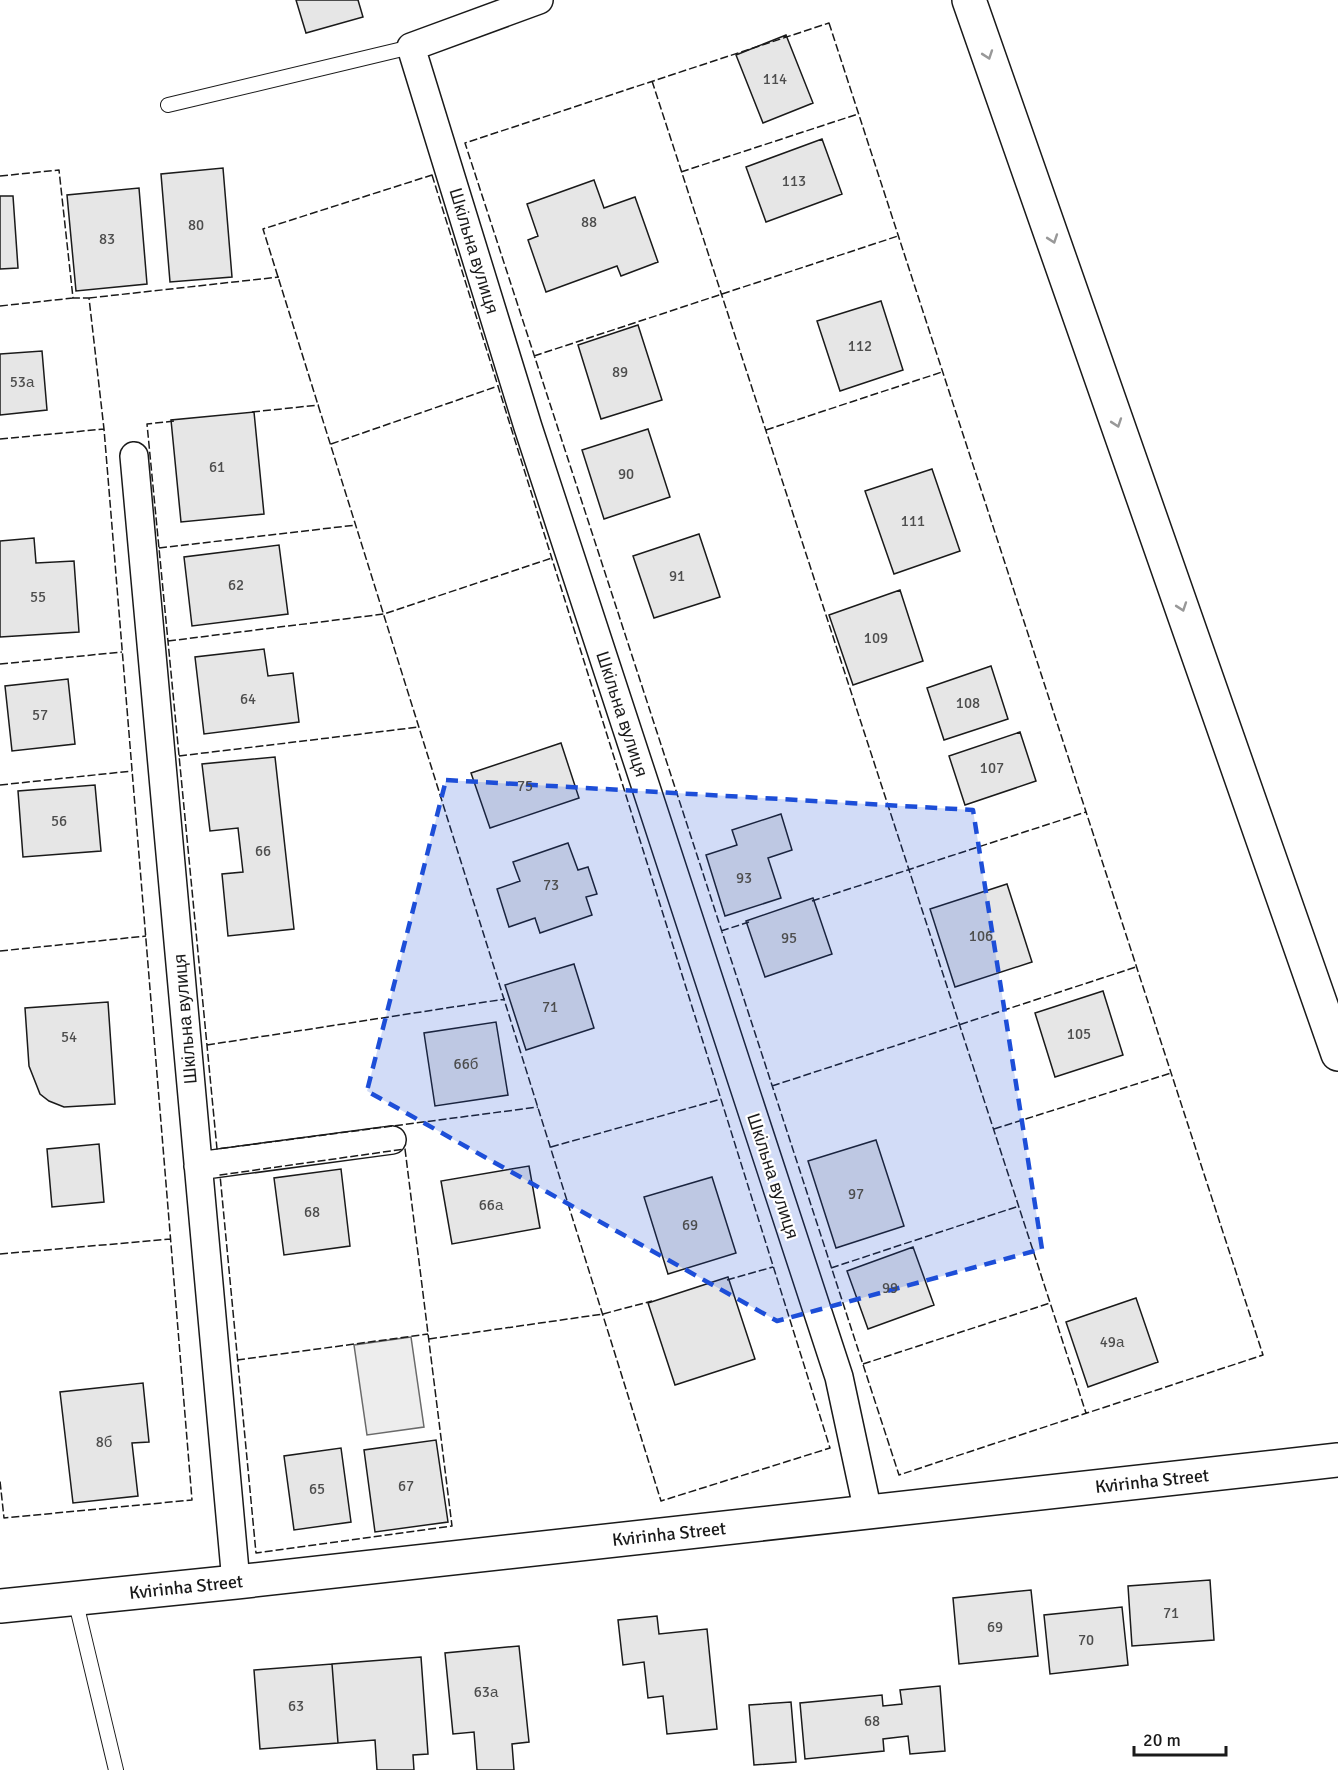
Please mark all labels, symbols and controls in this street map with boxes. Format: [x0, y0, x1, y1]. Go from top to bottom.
one-way arrow [981, 49, 994, 60]
house number: 114 [763, 70, 787, 88]
house number: 113 [782, 172, 806, 190]
street label: Шкільна вулиця [444, 185, 504, 317]
house number: 88 [581, 213, 597, 231]
house number: 80 [188, 216, 204, 234]
house number: 83 [99, 230, 115, 248]
one-way arrow [1045, 233, 1058, 244]
house number: 112 [848, 337, 872, 355]
house number: 89 [612, 363, 628, 381]
house number: 53а [10, 373, 35, 391]
one-way arrow [1110, 417, 1123, 428]
house number: 61 [209, 458, 225, 476]
house number: 90 [618, 465, 634, 483]
house number: 111 [901, 512, 925, 530]
house number: 91 [669, 567, 685, 585]
house number: 62 [228, 576, 244, 594]
house number: 55 [30, 588, 46, 606]
one-way arrow [1174, 601, 1187, 612]
house number: 109 [864, 629, 888, 647]
street label: Шкільна вулиця [591, 649, 653, 779]
house number: 64 [240, 690, 256, 708]
house number: 108 [956, 694, 980, 712]
house number: 57 [32, 706, 48, 724]
house number: 107 [980, 759, 1004, 777]
house number: 75 [517, 777, 533, 795]
house number: 56 [51, 812, 67, 830]
house number: 66 [255, 842, 271, 860]
house number: 93 [736, 869, 752, 887]
house number: 73 [543, 876, 559, 894]
house number: 106 [969, 927, 993, 945]
house number: 95 [781, 929, 797, 947]
street label: Шкільна вулиця [168, 953, 202, 1085]
house number: 71 [542, 998, 558, 1016]
house number: 105 [1067, 1025, 1091, 1043]
house number: 54 [61, 1028, 77, 1046]
house number: 66б [454, 1055, 478, 1073]
street label: Шкільна вулиця [742, 1111, 804, 1241]
house number: 97 [848, 1185, 864, 1203]
house number: 66а [479, 1196, 504, 1214]
house number: 68 [304, 1203, 320, 1221]
house number: 69 [682, 1216, 698, 1234]
house number: 99 [882, 1279, 898, 1297]
house number: 49а [1100, 1333, 1125, 1351]
house number: 8б [96, 1433, 112, 1451]
street label: Kvirinha Street [1094, 1464, 1210, 1498]
house number: 67 [398, 1477, 414, 1495]
house number: 65 [309, 1480, 325, 1498]
street label: Kvirinha Street [611, 1517, 727, 1551]
street label: Kvirinha Street [128, 1570, 244, 1604]
house number: 71 [1163, 1604, 1179, 1622]
house number: 69 [987, 1618, 1003, 1636]
house number: 70 [1078, 1631, 1094, 1649]
house number: 63а [474, 1683, 499, 1701]
house number: 63 [288, 1697, 304, 1715]
house number: 68 [864, 1712, 880, 1730]
scale bar [1134, 1719, 1226, 1757]
text: 20 m [1143, 1729, 1181, 1751]

